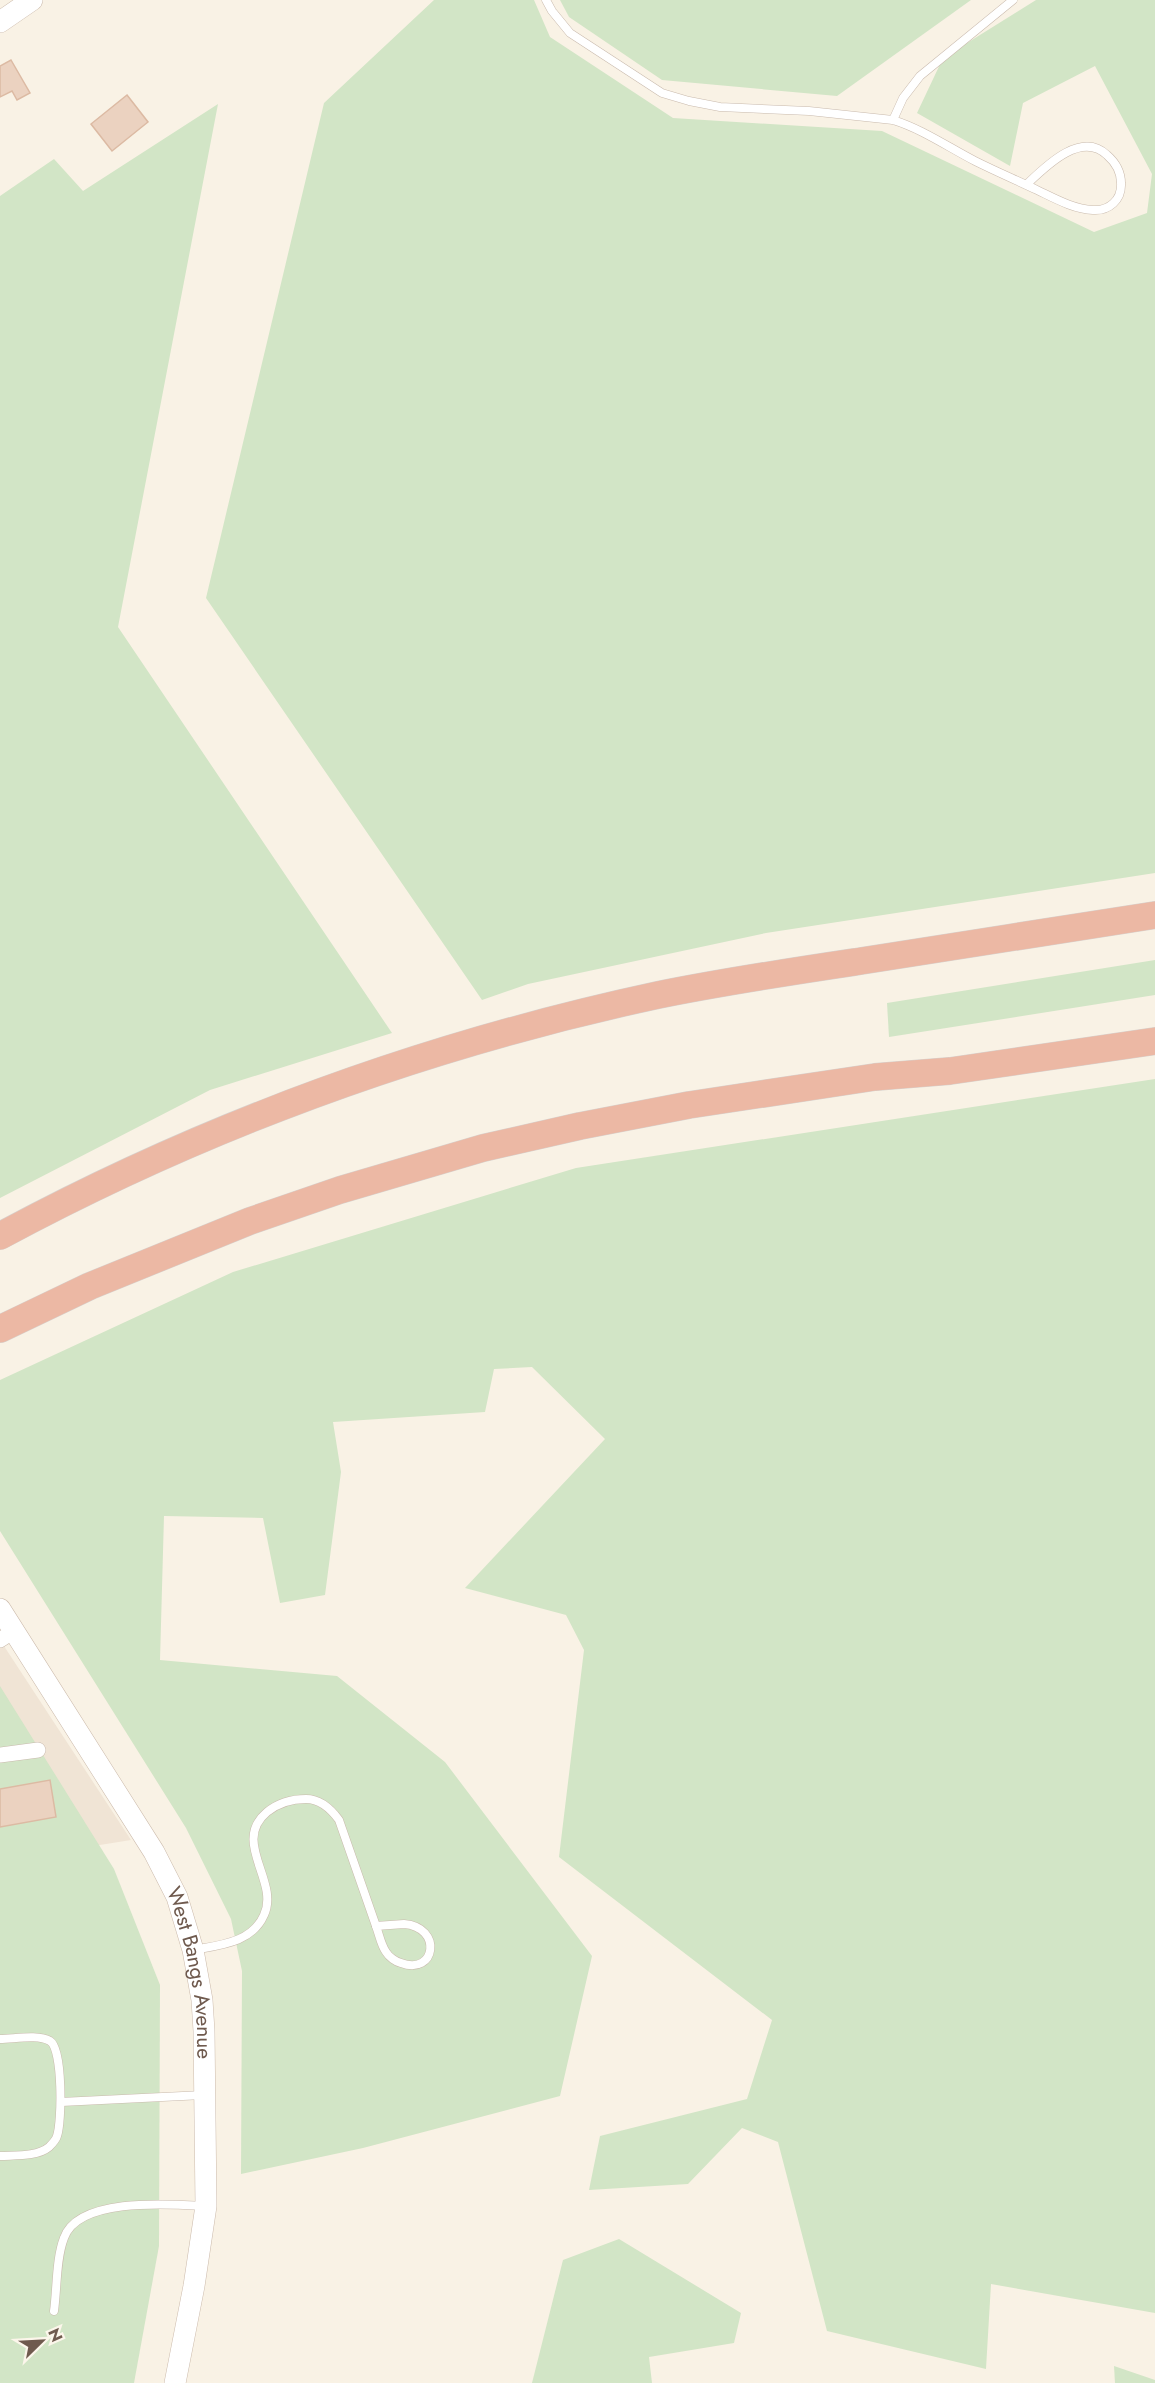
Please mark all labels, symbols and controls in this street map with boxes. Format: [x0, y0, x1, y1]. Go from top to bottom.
street label: West Bangs Avenue [159, 1882, 219, 2059]
north arrow [12, 2311, 72, 2371]
text: N [42, 2325, 68, 2346]

